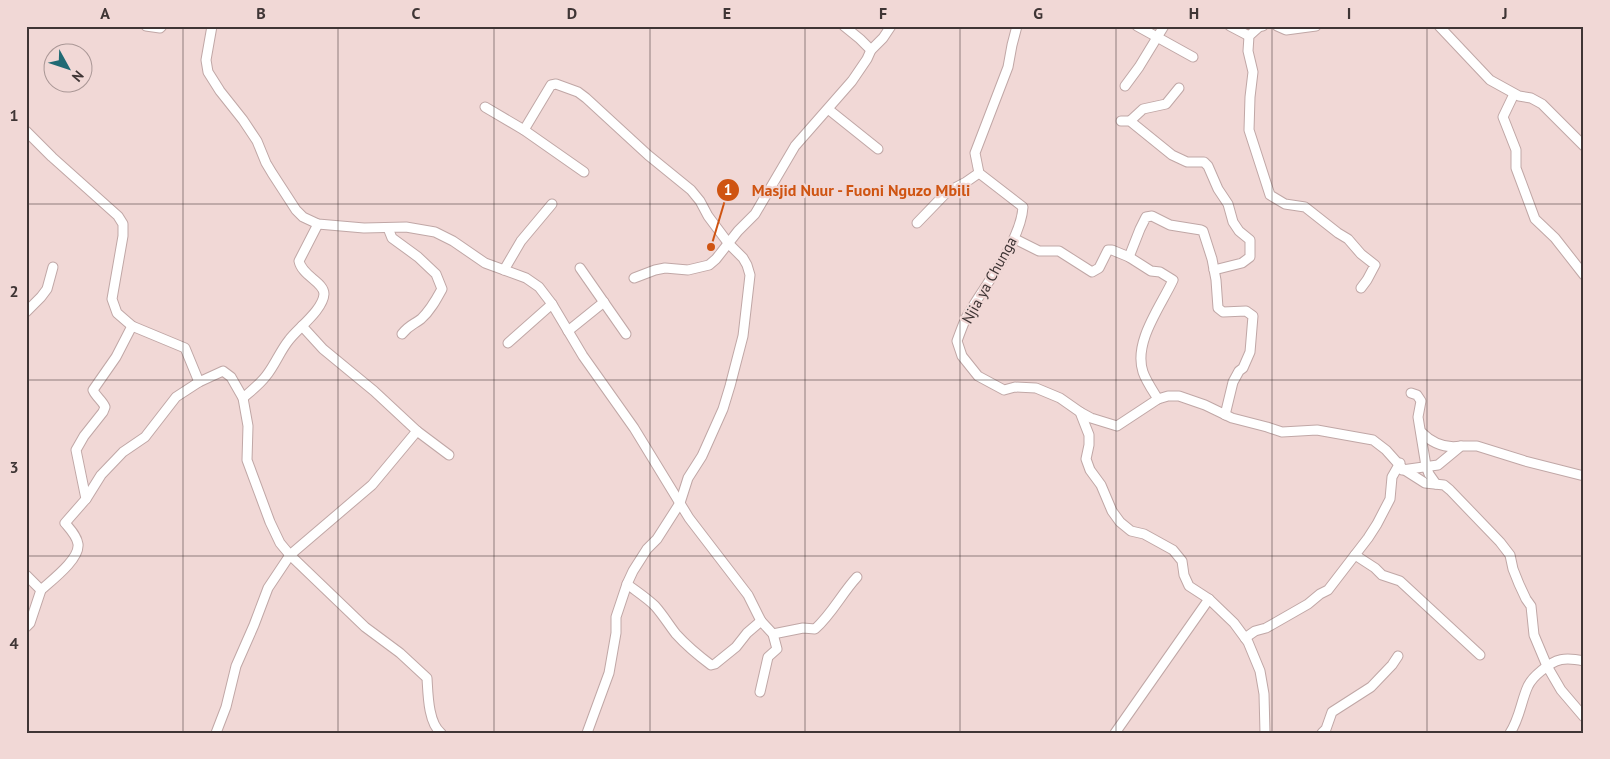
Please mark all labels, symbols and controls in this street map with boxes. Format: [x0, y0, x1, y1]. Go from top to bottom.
text: A [100, 3, 110, 23]
text: B [256, 3, 266, 23]
text: C [412, 3, 421, 23]
text: D [567, 3, 577, 23]
text: E [723, 3, 731, 23]
text: F [879, 3, 887, 23]
text: G [1033, 3, 1043, 23]
text: H [1189, 3, 1199, 23]
text: I [1347, 3, 1351, 23]
text: J [1501, 3, 1508, 23]
north arrow [42, 42, 92, 92]
text: N [68, 67, 88, 86]
text: 1 [9, 105, 19, 125]
callout: Masjid Nuur - Fuoni Nguzo Mbili [716, 175, 981, 206]
text: 1 [724, 180, 732, 199]
text: Masjid Nuur - Fuoni Nguzo Mbili [752, 180, 970, 200]
street label: Njia ya Chunga [957, 233, 1021, 327]
text: 2 [9, 281, 19, 301]
text: 3 [9, 457, 19, 477]
text: 4 [9, 633, 19, 653]

